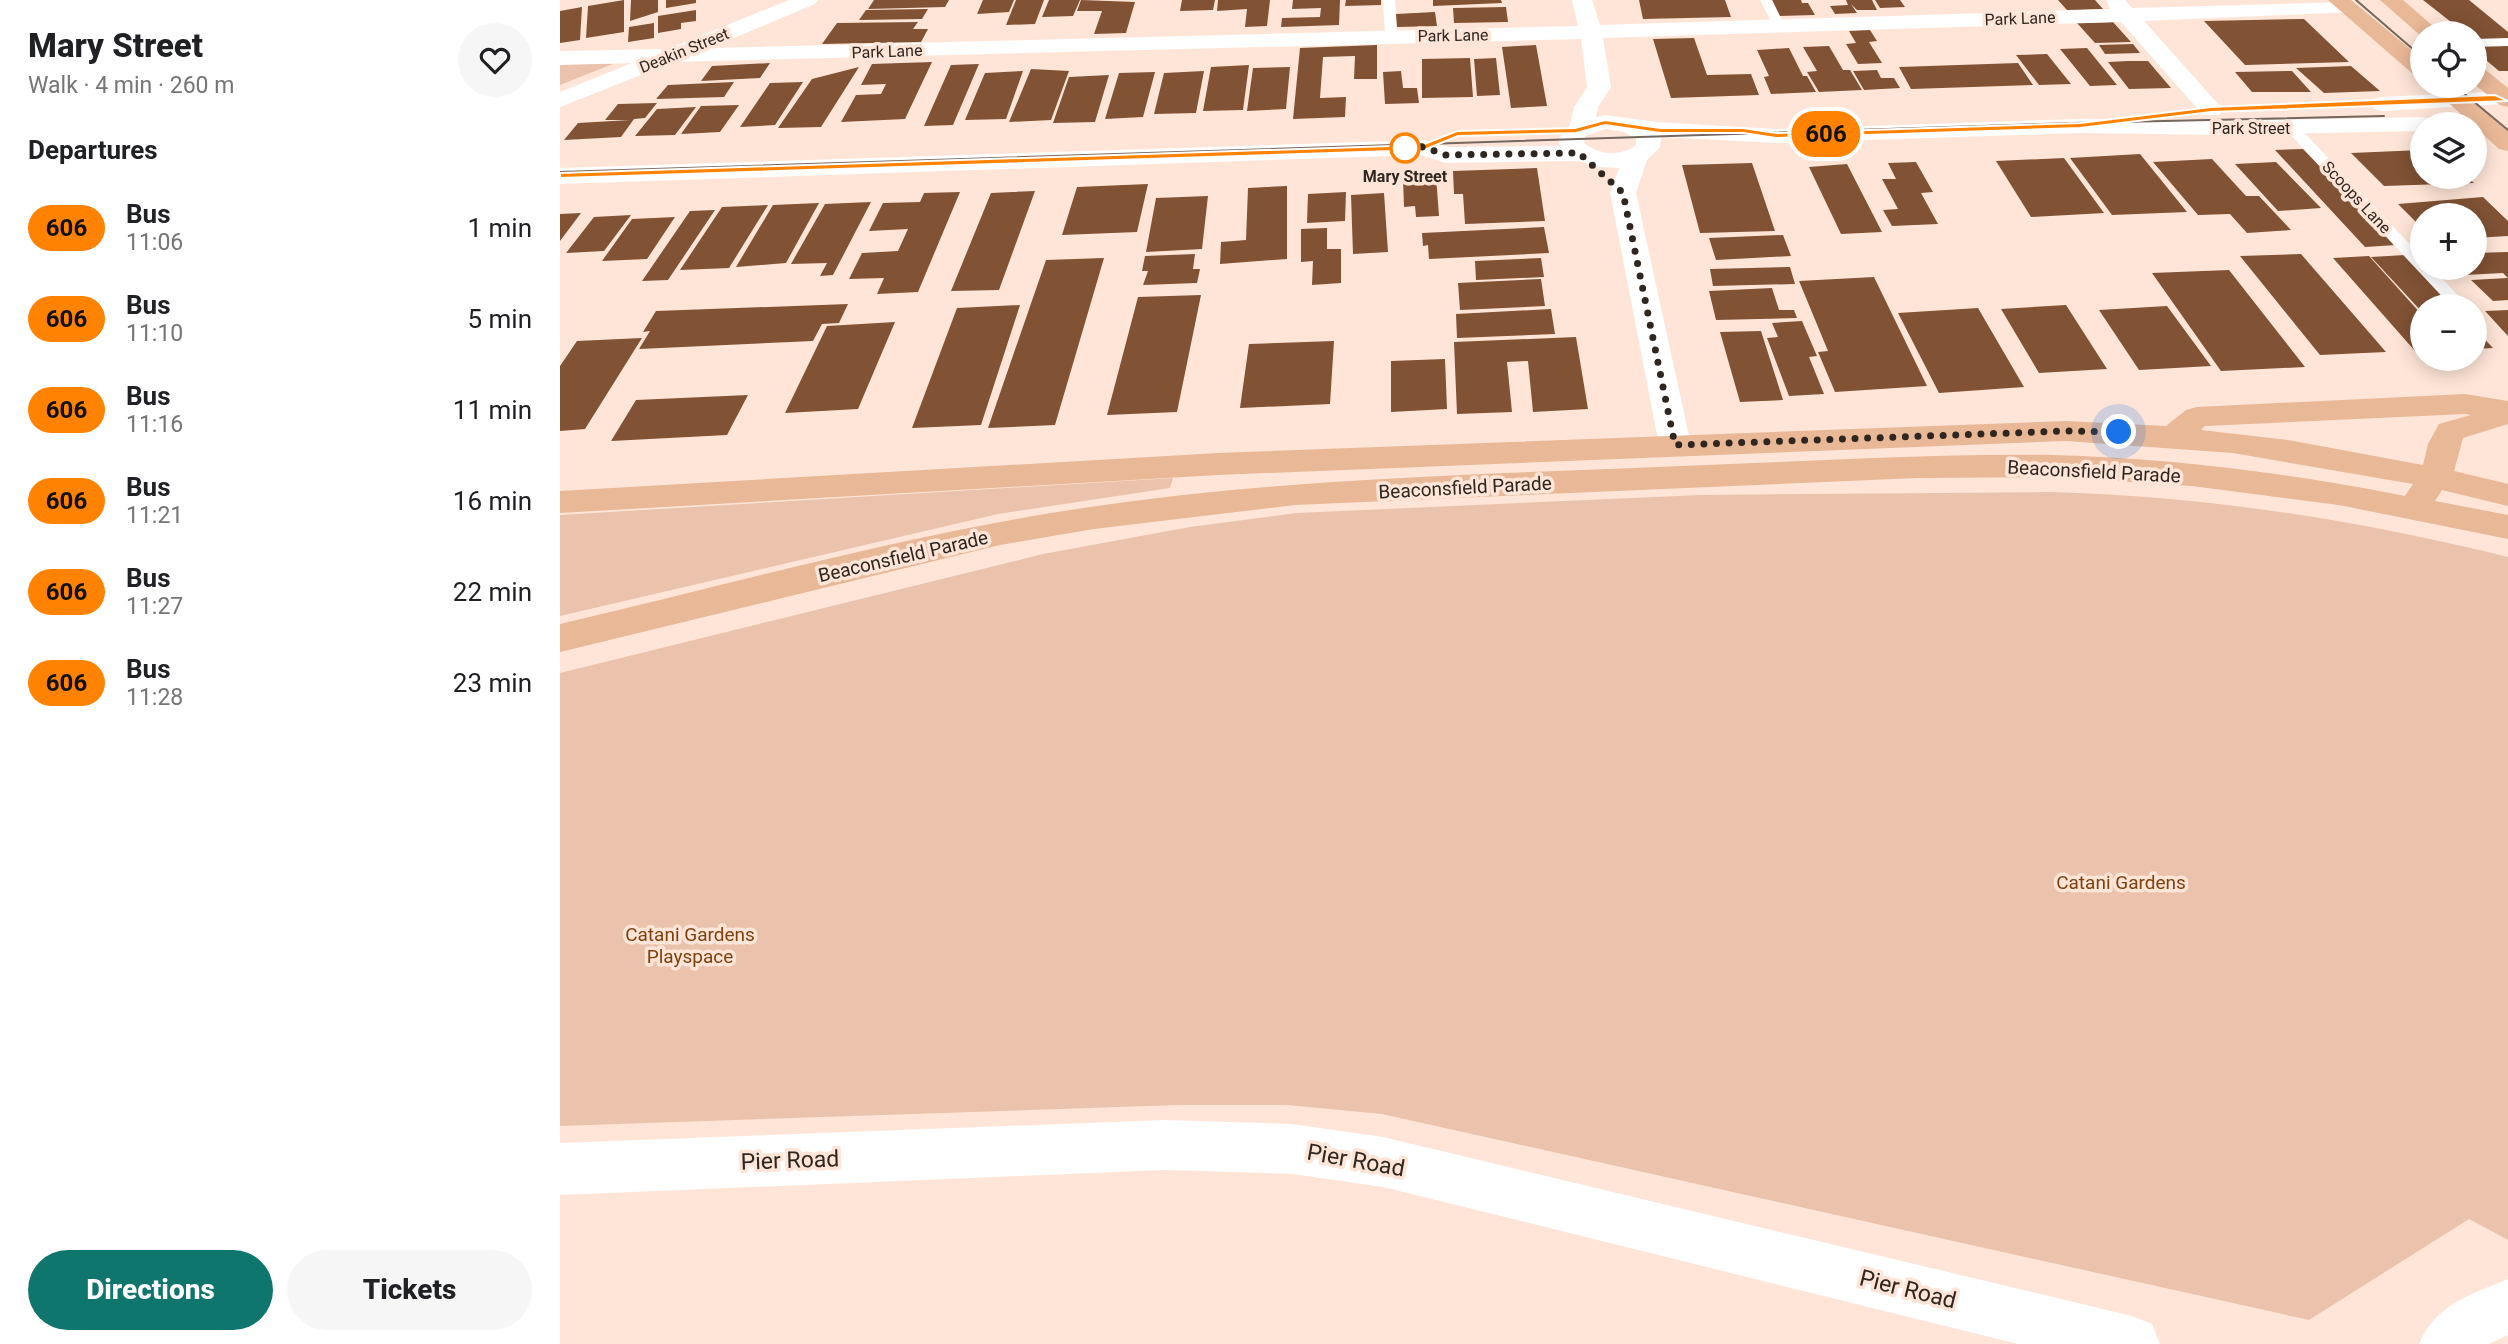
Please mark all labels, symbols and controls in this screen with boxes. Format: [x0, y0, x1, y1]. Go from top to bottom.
street label: Park Lane [1984, 8, 2056, 29]
map controls [2410, 21, 2487, 371]
button: locate [2410, 21, 2487, 98]
button: heart [458, 23, 532, 97]
street label: Deakin Street [637, 24, 732, 77]
street label: Park Lane [1417, 25, 1489, 46]
text: Mary Street [28, 26, 203, 65]
street label: Park Lane [851, 41, 923, 62]
text: Walk · 4 min · 260 m [28, 72, 234, 99]
line badge: 606 [1786, 111, 1866, 157]
button: layers [2410, 112, 2487, 189]
street label: Park Street [2212, 119, 2290, 138]
text: 606 [1805, 120, 1847, 148]
marker: Mary Street [1390, 133, 1420, 163]
text: Departures [28, 135, 158, 165]
street label: Scoops Lane [2318, 157, 2395, 237]
place label: Mary Street [1363, 167, 1448, 186]
text: Bus [126, 199, 171, 229]
button: + [2410, 203, 2487, 280]
text: 1 min [467, 213, 532, 243]
text: 606 [46, 214, 87, 242]
text: 11:06 [126, 229, 183, 256]
text: Bus [126, 290, 171, 320]
button: − [2410, 294, 2487, 371]
text: 5 min [467, 304, 532, 334]
text: 606 [46, 305, 87, 333]
text: 11:10 [126, 320, 183, 347]
text: Bus [126, 381, 171, 411]
text: 11 min [453, 395, 532, 425]
text: 606 [46, 396, 87, 424]
text: 11:16 [126, 411, 183, 438]
your location [2101, 414, 2136, 449]
street label: Beaconsfield Parade [2007, 455, 2181, 488]
street label: Beaconsfield Parade [1378, 471, 1552, 504]
text: Bus [126, 472, 171, 502]
text: 16 min [453, 486, 532, 516]
text: 606 [46, 487, 87, 515]
text: 11:21 [126, 502, 183, 529]
street label: Beaconsfield Parade [816, 526, 990, 587]
text: Bus [126, 563, 171, 593]
text: 22 min [453, 577, 532, 607]
text: 606 [46, 578, 87, 606]
text: 11:27 [126, 593, 183, 620]
text: Bus [126, 654, 171, 684]
text: 23 min [453, 668, 532, 698]
text: 606 [46, 669, 87, 697]
text: 11:28 [126, 684, 183, 711]
park label: Catani Gardens [2056, 871, 2186, 894]
park label: Catani Gardens Playspace [625, 923, 755, 968]
street label: Pier Road [1305, 1139, 1407, 1182]
street label: Pier Road [740, 1145, 840, 1176]
button: Directions [28, 1250, 273, 1330]
button: Tickets [287, 1250, 532, 1330]
street label: Pier Road [1857, 1264, 1959, 1315]

